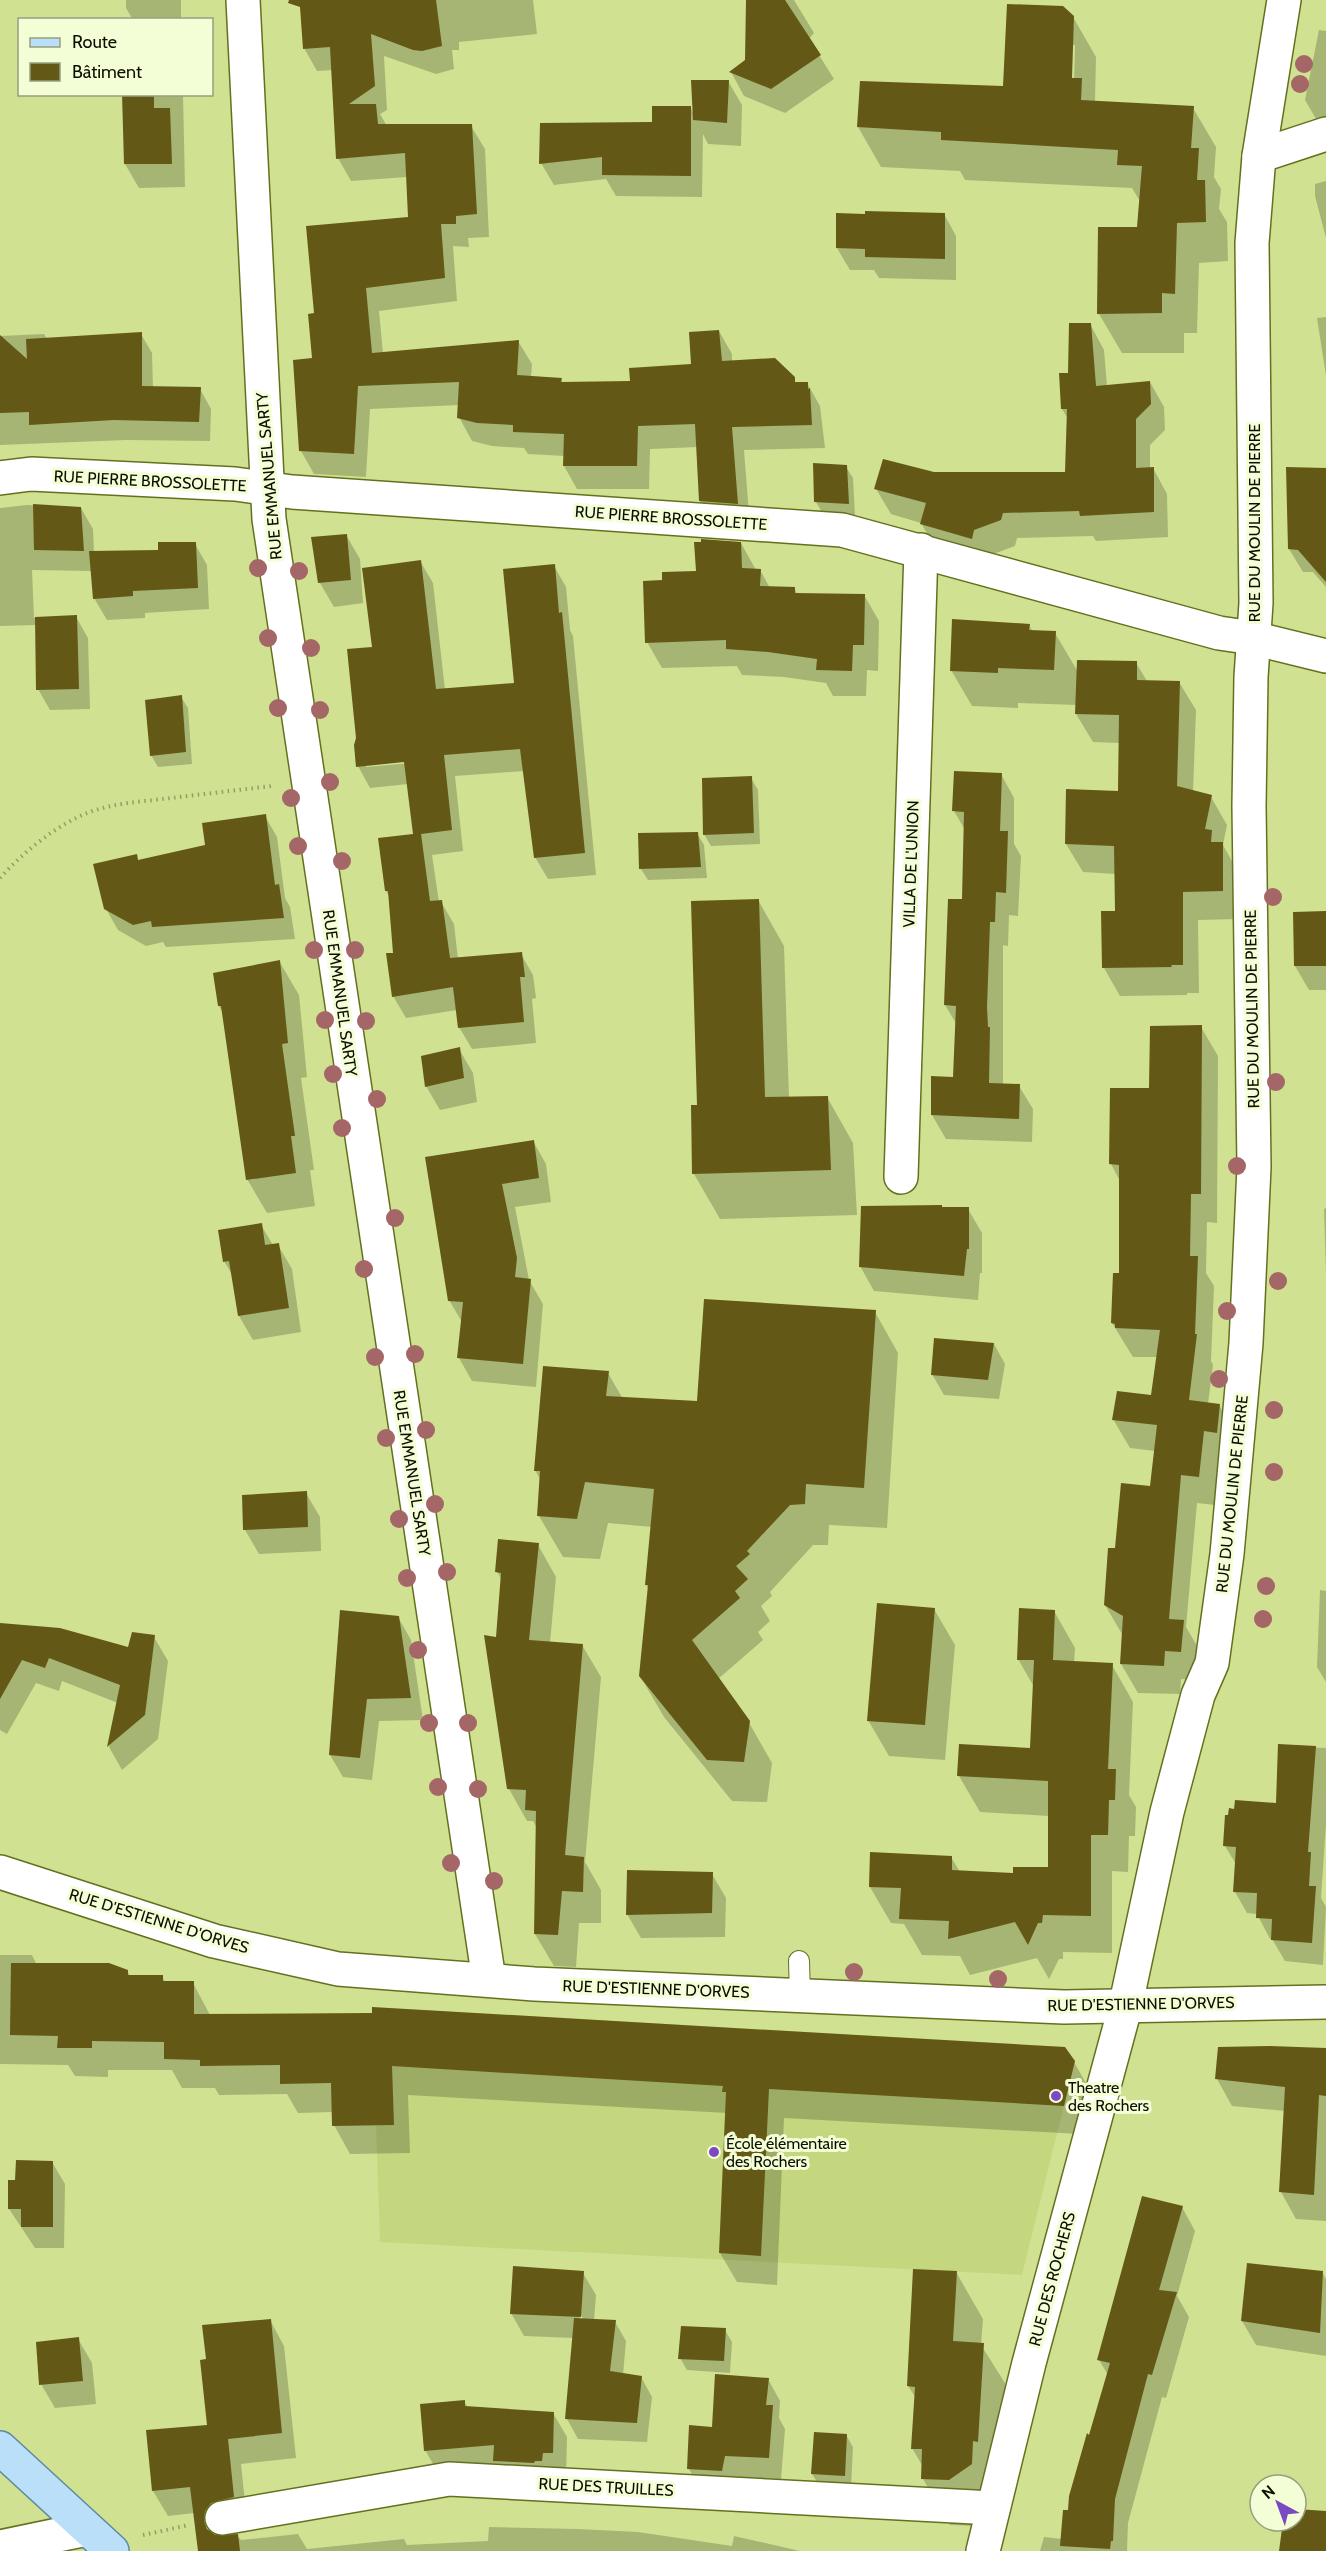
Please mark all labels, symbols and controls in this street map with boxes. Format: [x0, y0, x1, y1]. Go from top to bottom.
legend [18, 18, 213, 96]
text: Route [72, 31, 117, 53]
text: Bâtiment [72, 61, 142, 83]
street label: RUE EMMANUEL SARTY [252, 391, 286, 560]
street label: RUE DU MOULIN DE PIERRE [1245, 424, 1264, 622]
street label: RUE PIERRE BROSSOLETTE [53, 466, 247, 496]
street label: RUE PIERRE BROSSOLETTE [574, 502, 768, 534]
street label: VILLA DE L'UNION [899, 800, 923, 928]
street label: RUE EMMANUEL SARTY [319, 909, 361, 1078]
street label: RUE DU MOULIN DE PIERRE [1241, 909, 1263, 1108]
street label: RUE EMMANUEL SARTY [389, 1389, 435, 1558]
street label: RUE DU MOULIN DE PIERRE [1212, 1394, 1252, 1594]
street label: RUE D'ESTIENNE D'ORVES [67, 1885, 251, 1957]
street label: RUE D'ESTIENNE D'ORVES [562, 1976, 750, 2002]
street label: RUE D'ESTIENNE D'ORVES [1047, 1993, 1235, 2015]
place label: Theatre des Rochers [1068, 2078, 1150, 2115]
marker: Theatre des Rochers [1049, 2089, 1063, 2103]
place label: École élémentaire des Rochers [726, 2134, 847, 2171]
marker: École élémentaire des Rochers [707, 2145, 721, 2159]
street label: RUE DES ROCHERS [1025, 2210, 1079, 2348]
north arrow [1248, 2473, 1308, 2533]
street label: RUE DES TRUILLES [538, 2474, 674, 2500]
text: N [1258, 2481, 1279, 2503]

